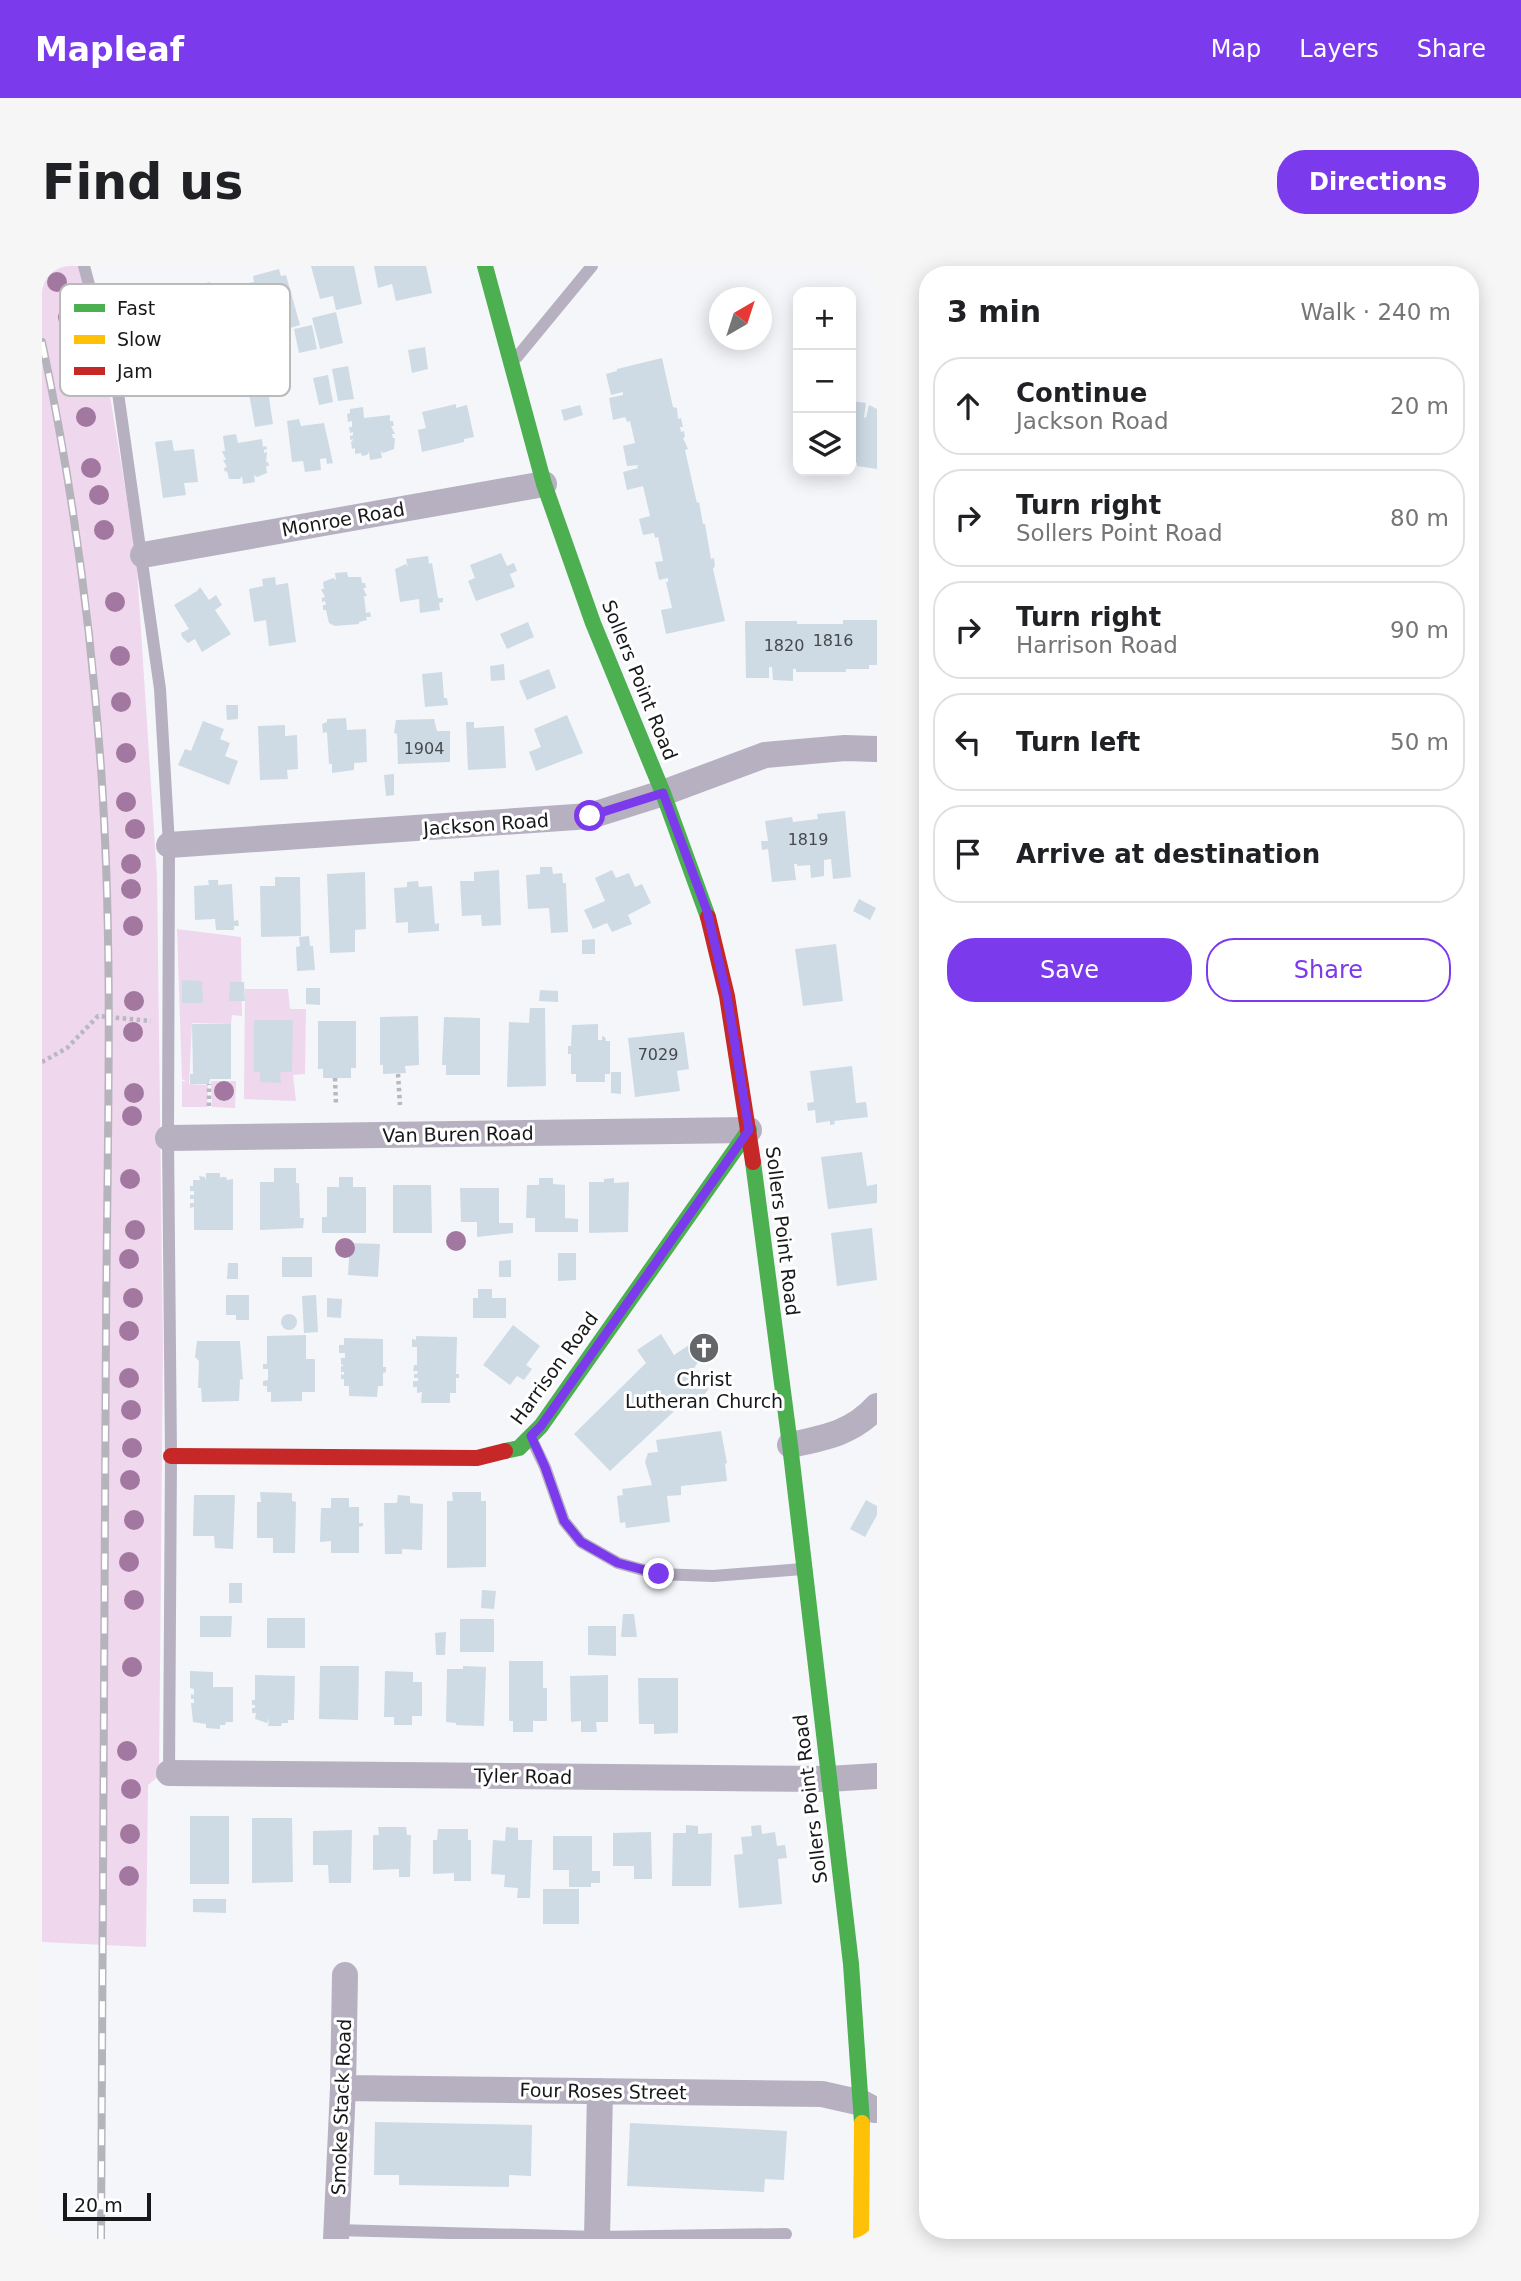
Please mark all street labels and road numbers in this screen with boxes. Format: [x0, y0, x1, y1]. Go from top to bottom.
street label: Monroe Road [280, 497, 406, 541]
street label: Sollers Point Road [598, 597, 682, 763]
street label: Jackson Road [421, 809, 550, 839]
street label: Van Buren Road [382, 1122, 534, 1146]
street label: Sollers Point Road [762, 1145, 804, 1317]
street label: Harrison Road [506, 1307, 602, 1429]
street label: Sollers Point Road [789, 1713, 831, 1885]
street label: Tyler Road [473, 1764, 572, 1788]
street label: Smoke Stack Road [327, 2018, 355, 2196]
street label: Four Roses Street [519, 2079, 687, 2103]

